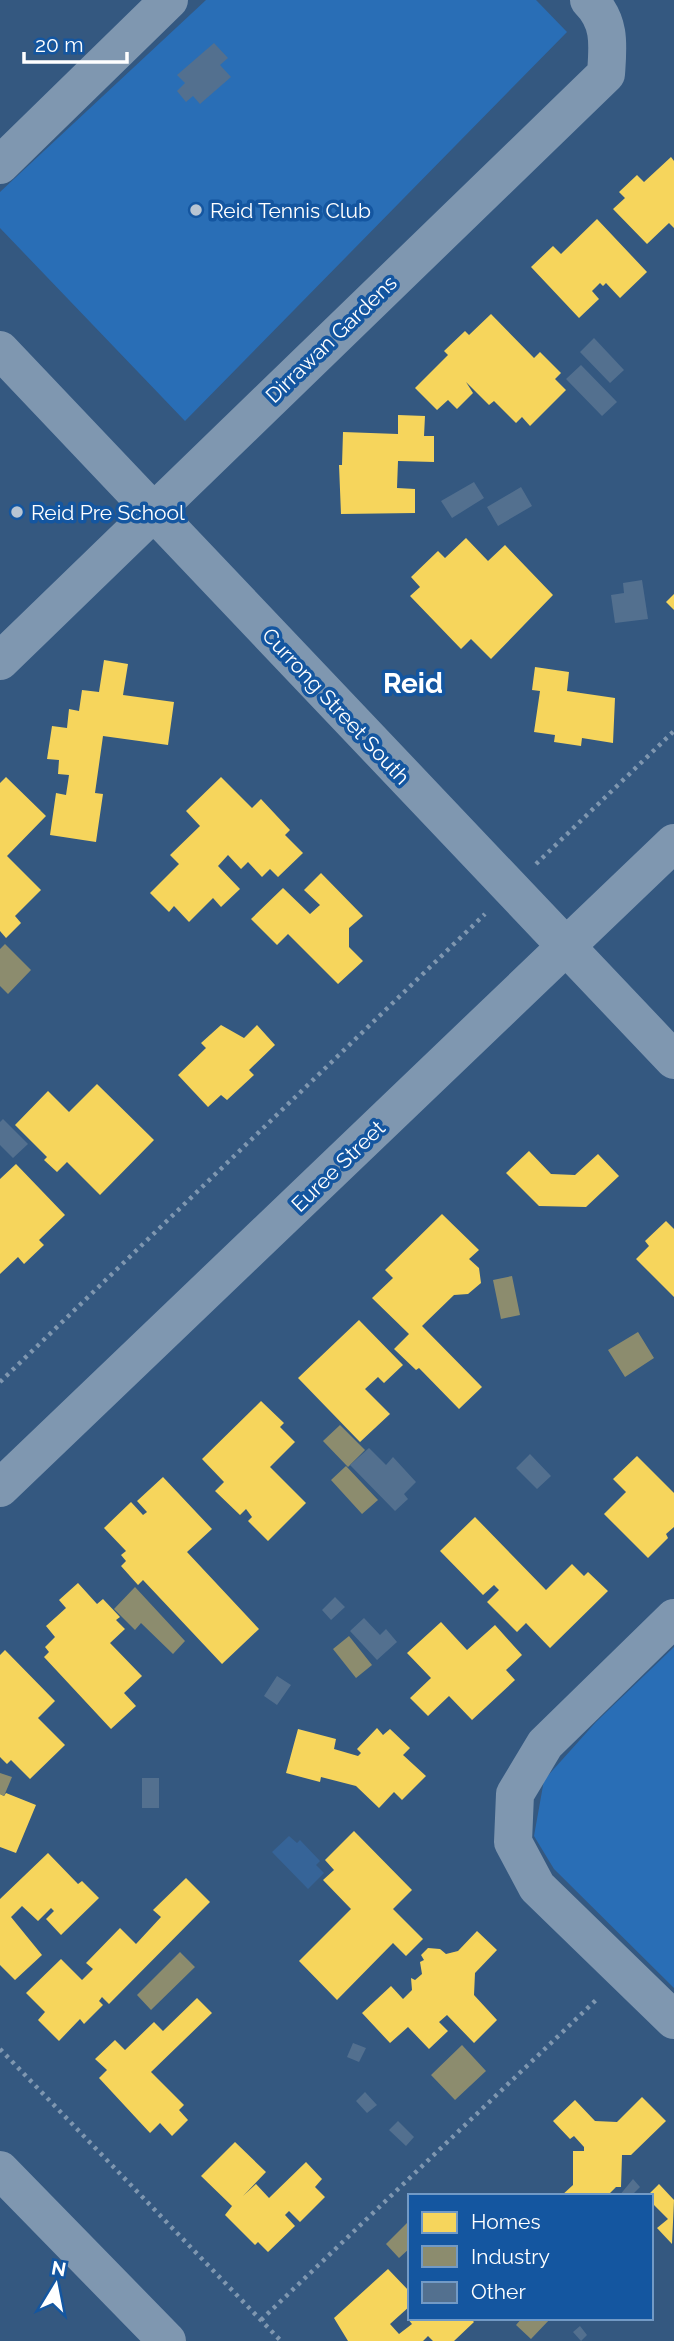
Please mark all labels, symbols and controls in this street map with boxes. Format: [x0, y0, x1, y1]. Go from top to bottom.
scale bar [24, 21, 128, 65]
text: 20 m [35, 32, 83, 57]
place label: Reid Tennis Club [210, 198, 371, 223]
marker: Reid Tennis Club [188, 202, 204, 218]
street label: Dirrawan Gardens [260, 270, 402, 408]
place label: Reid Pre School [31, 500, 185, 525]
marker: Reid Pre School [9, 504, 25, 520]
street label: Currong Street South [257, 623, 415, 789]
district label: Reid [383, 667, 443, 700]
street label: Euree Street [286, 1115, 390, 1217]
legend [408, 2194, 653, 2320]
text: Homes [471, 2209, 541, 2234]
text: Industry [471, 2244, 550, 2269]
north arrow [21, 2250, 91, 2320]
text: N [50, 2256, 68, 2280]
text: Other [471, 2279, 526, 2304]

